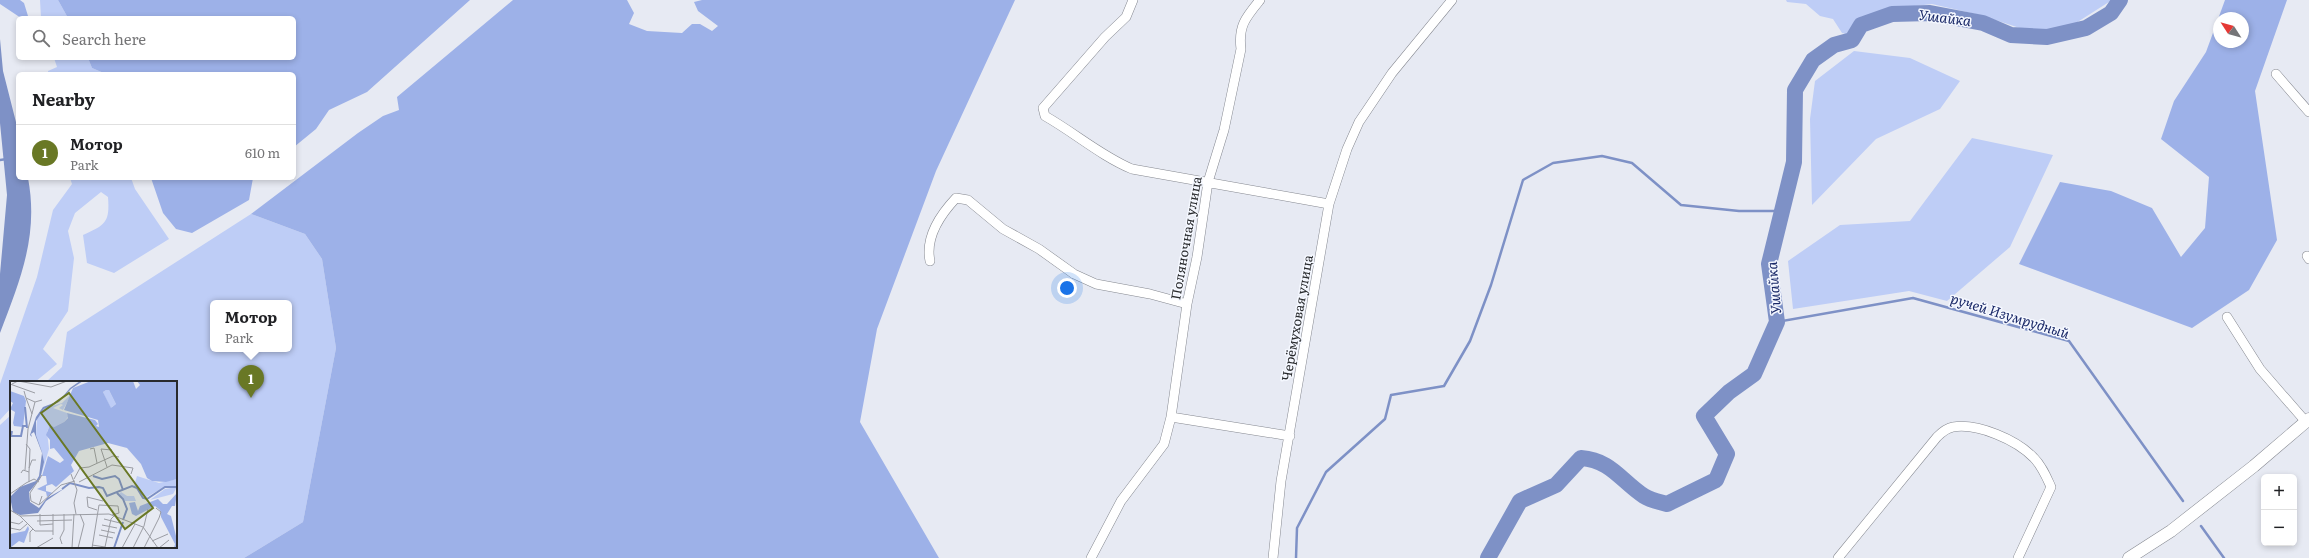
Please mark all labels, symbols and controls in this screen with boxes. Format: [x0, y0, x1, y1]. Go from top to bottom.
water label: Ушайка [1918, 4, 1972, 30]
north arrow [2213, 12, 2249, 48]
search box [16, 16, 296, 60]
icon: search [30, 27, 52, 49]
text: Search here [62, 27, 146, 50]
text: Nearby [32, 86, 95, 111]
text: Мотор [70, 132, 123, 155]
text: 1 [42, 143, 48, 162]
text: 610 m [245, 143, 280, 162]
text: Park [70, 155, 99, 174]
street label: Поляночная улица [1165, 175, 1206, 301]
street label: Черёмуховая улица [1276, 253, 1317, 383]
water label: Ушайка [1761, 261, 1785, 315]
your location [1057, 278, 1077, 298]
water label: ручей Изумрудный [1948, 287, 2073, 343]
popup [210, 300, 292, 352]
text: Мотор [225, 305, 277, 328]
text: Park [225, 328, 253, 347]
pin: 1 [238, 365, 264, 398]
inset map [10, 381, 177, 548]
map controls [2261, 474, 2297, 546]
button: + [2261, 474, 2297, 510]
button: − [2261, 510, 2297, 546]

